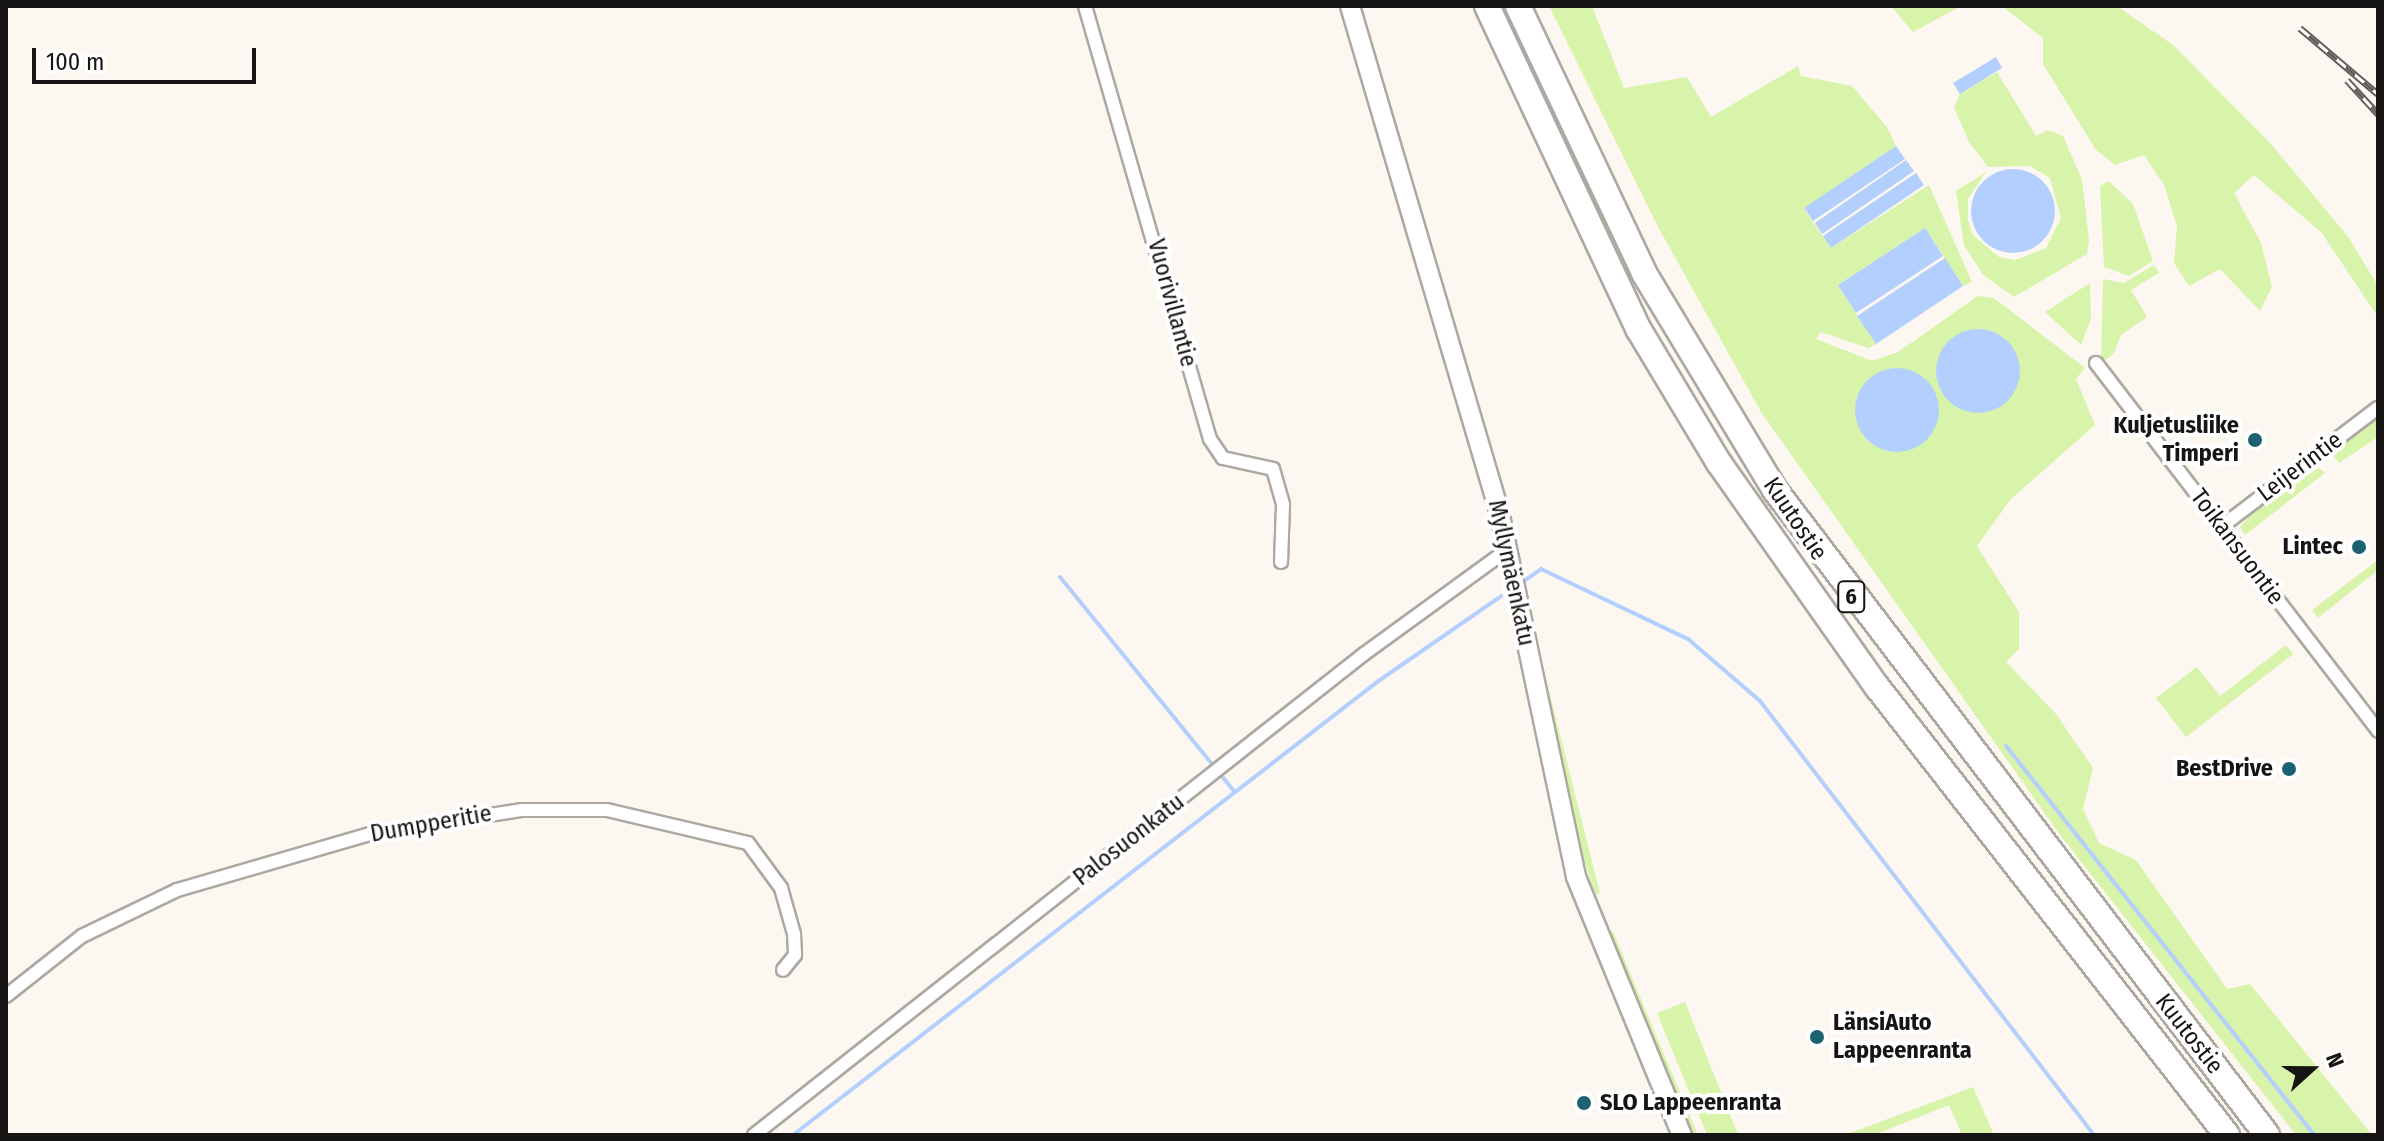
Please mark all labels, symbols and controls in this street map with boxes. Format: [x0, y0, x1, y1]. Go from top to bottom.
scale bar [36, 32, 260, 82]
text: 100 m [46, 48, 104, 76]
street label: Vuorivillantie [1141, 236, 1203, 370]
place label: Kuljetusliike Timperi [2114, 412, 2239, 468]
street label: Leijerintie [2252, 426, 2348, 508]
marker: Kuljetusliike Timperi [2246, 431, 2264, 449]
street label: Kuutostie [1757, 472, 1833, 566]
street label: Toikansuontie [2184, 483, 2290, 611]
street label: Myllymäenkatu [1481, 497, 1541, 649]
place label: Lintec [2282, 533, 2343, 561]
marker: Lintec [2350, 538, 2368, 556]
road number: 6 [1837, 579, 1865, 615]
place label: BestDrive [2176, 755, 2273, 783]
marker: BestDrive [2280, 760, 2298, 778]
street label: Palosuonkatu [1068, 788, 1190, 892]
street label: Dumpperitie [368, 799, 494, 849]
street label: Kuutostie [2149, 988, 2229, 1080]
place label: LänsiAuto Lappeenranta [1833, 1009, 1972, 1065]
marker: LänsiAuto Lappeenranta [1808, 1028, 1826, 1046]
north arrow [2272, 1029, 2352, 1109]
text: N [2320, 1049, 2350, 1071]
place label: SLO Lappeenranta [1600, 1089, 1781, 1117]
marker: SLO Lappeenranta [1575, 1094, 1593, 1112]

